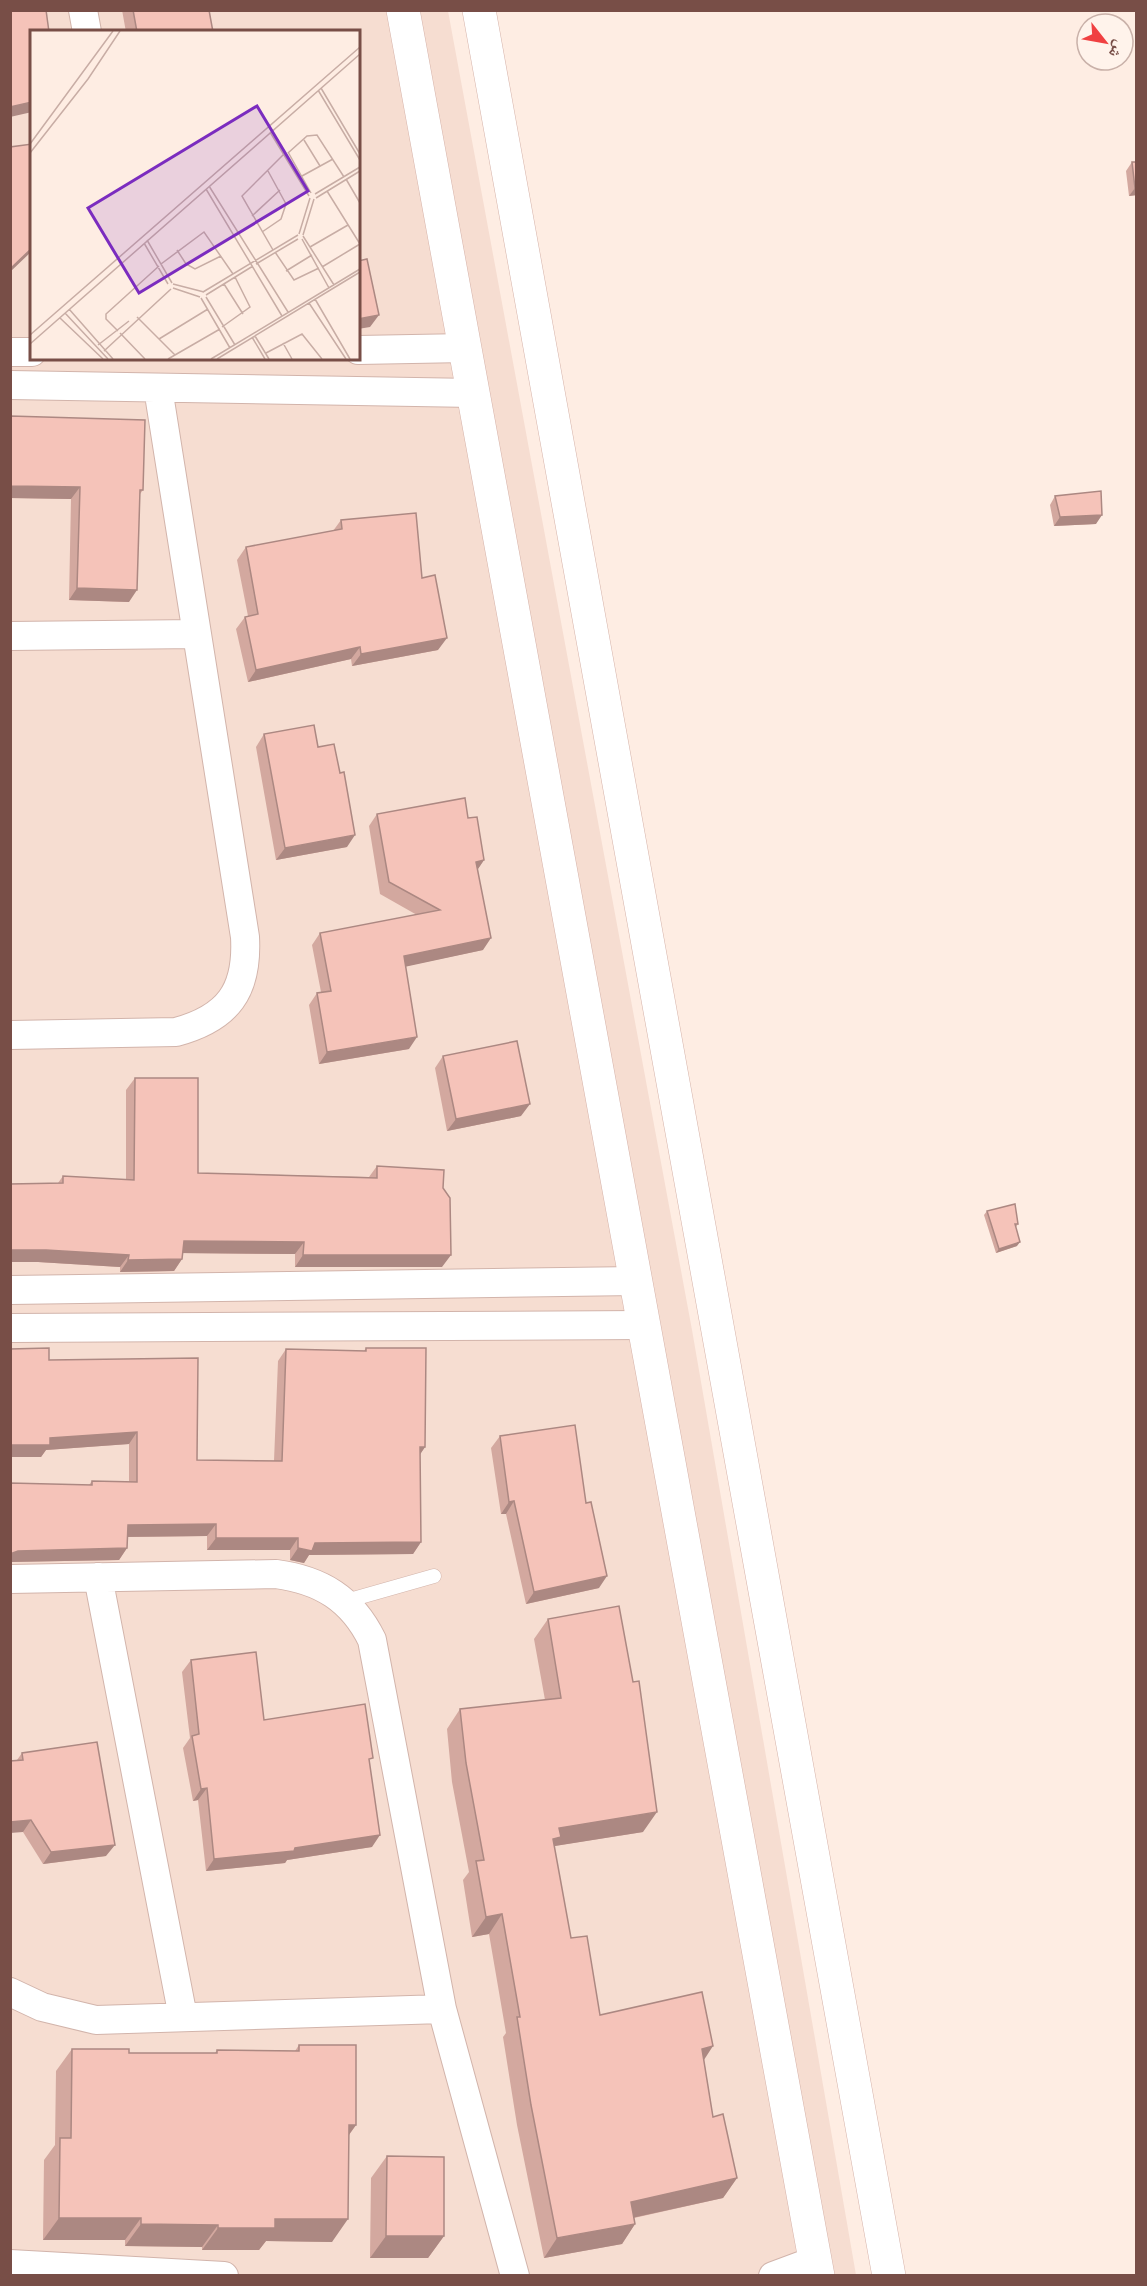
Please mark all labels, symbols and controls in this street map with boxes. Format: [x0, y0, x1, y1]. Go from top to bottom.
north arrow [1075, 12, 1135, 72]
inset map [30, 30, 360, 360]
text: ش [1105, 37, 1130, 62]

